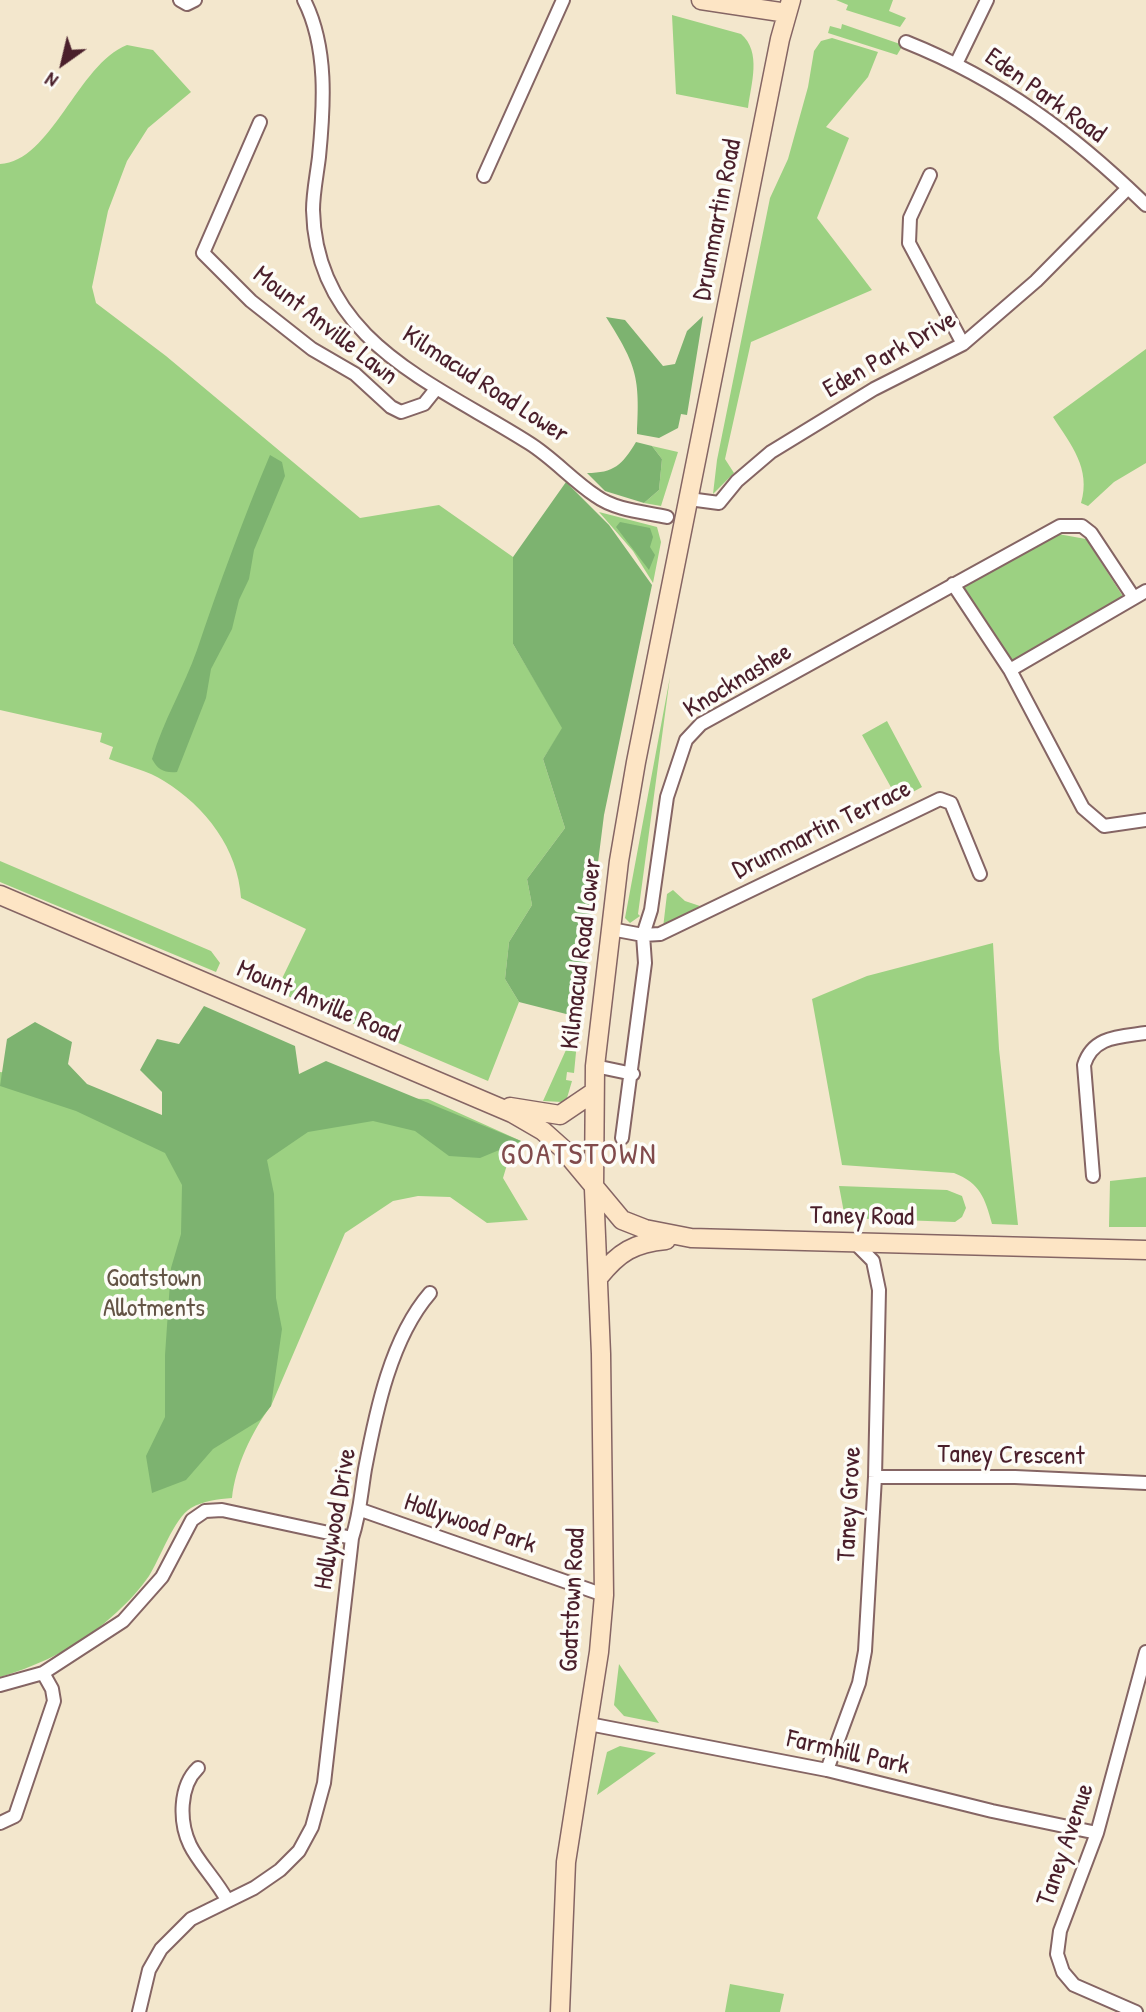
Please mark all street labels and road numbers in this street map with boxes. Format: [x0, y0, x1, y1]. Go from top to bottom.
street label: Eden Park Road [978, 42, 1112, 150]
street label: Drummartin Road [687, 137, 749, 303]
street label: Mount Anville Lawn [246, 260, 404, 392]
street label: Eden Park Drive [818, 304, 962, 406]
street label: Kilmacud Road Lower [396, 320, 574, 450]
street label: Knocknashee [678, 637, 798, 725]
street label: Drummartin Terrace [728, 773, 916, 887]
street label: Kilmacud Road Lower [555, 857, 609, 1051]
street label: Mount Anville Road [232, 954, 404, 1050]
street label: Taney Road [810, 1200, 914, 1234]
street label: Taney Crescent [937, 1439, 1085, 1473]
street label: Hollywood Drive [308, 1446, 364, 1592]
street label: Taney Grove [831, 1446, 869, 1562]
street label: Hollywood Park [400, 1487, 540, 1561]
street label: Goatstown Road [554, 1527, 592, 1673]
street label: Farmhill Park [784, 1724, 912, 1782]
street label: Taney Avenue [1031, 1780, 1101, 1910]

